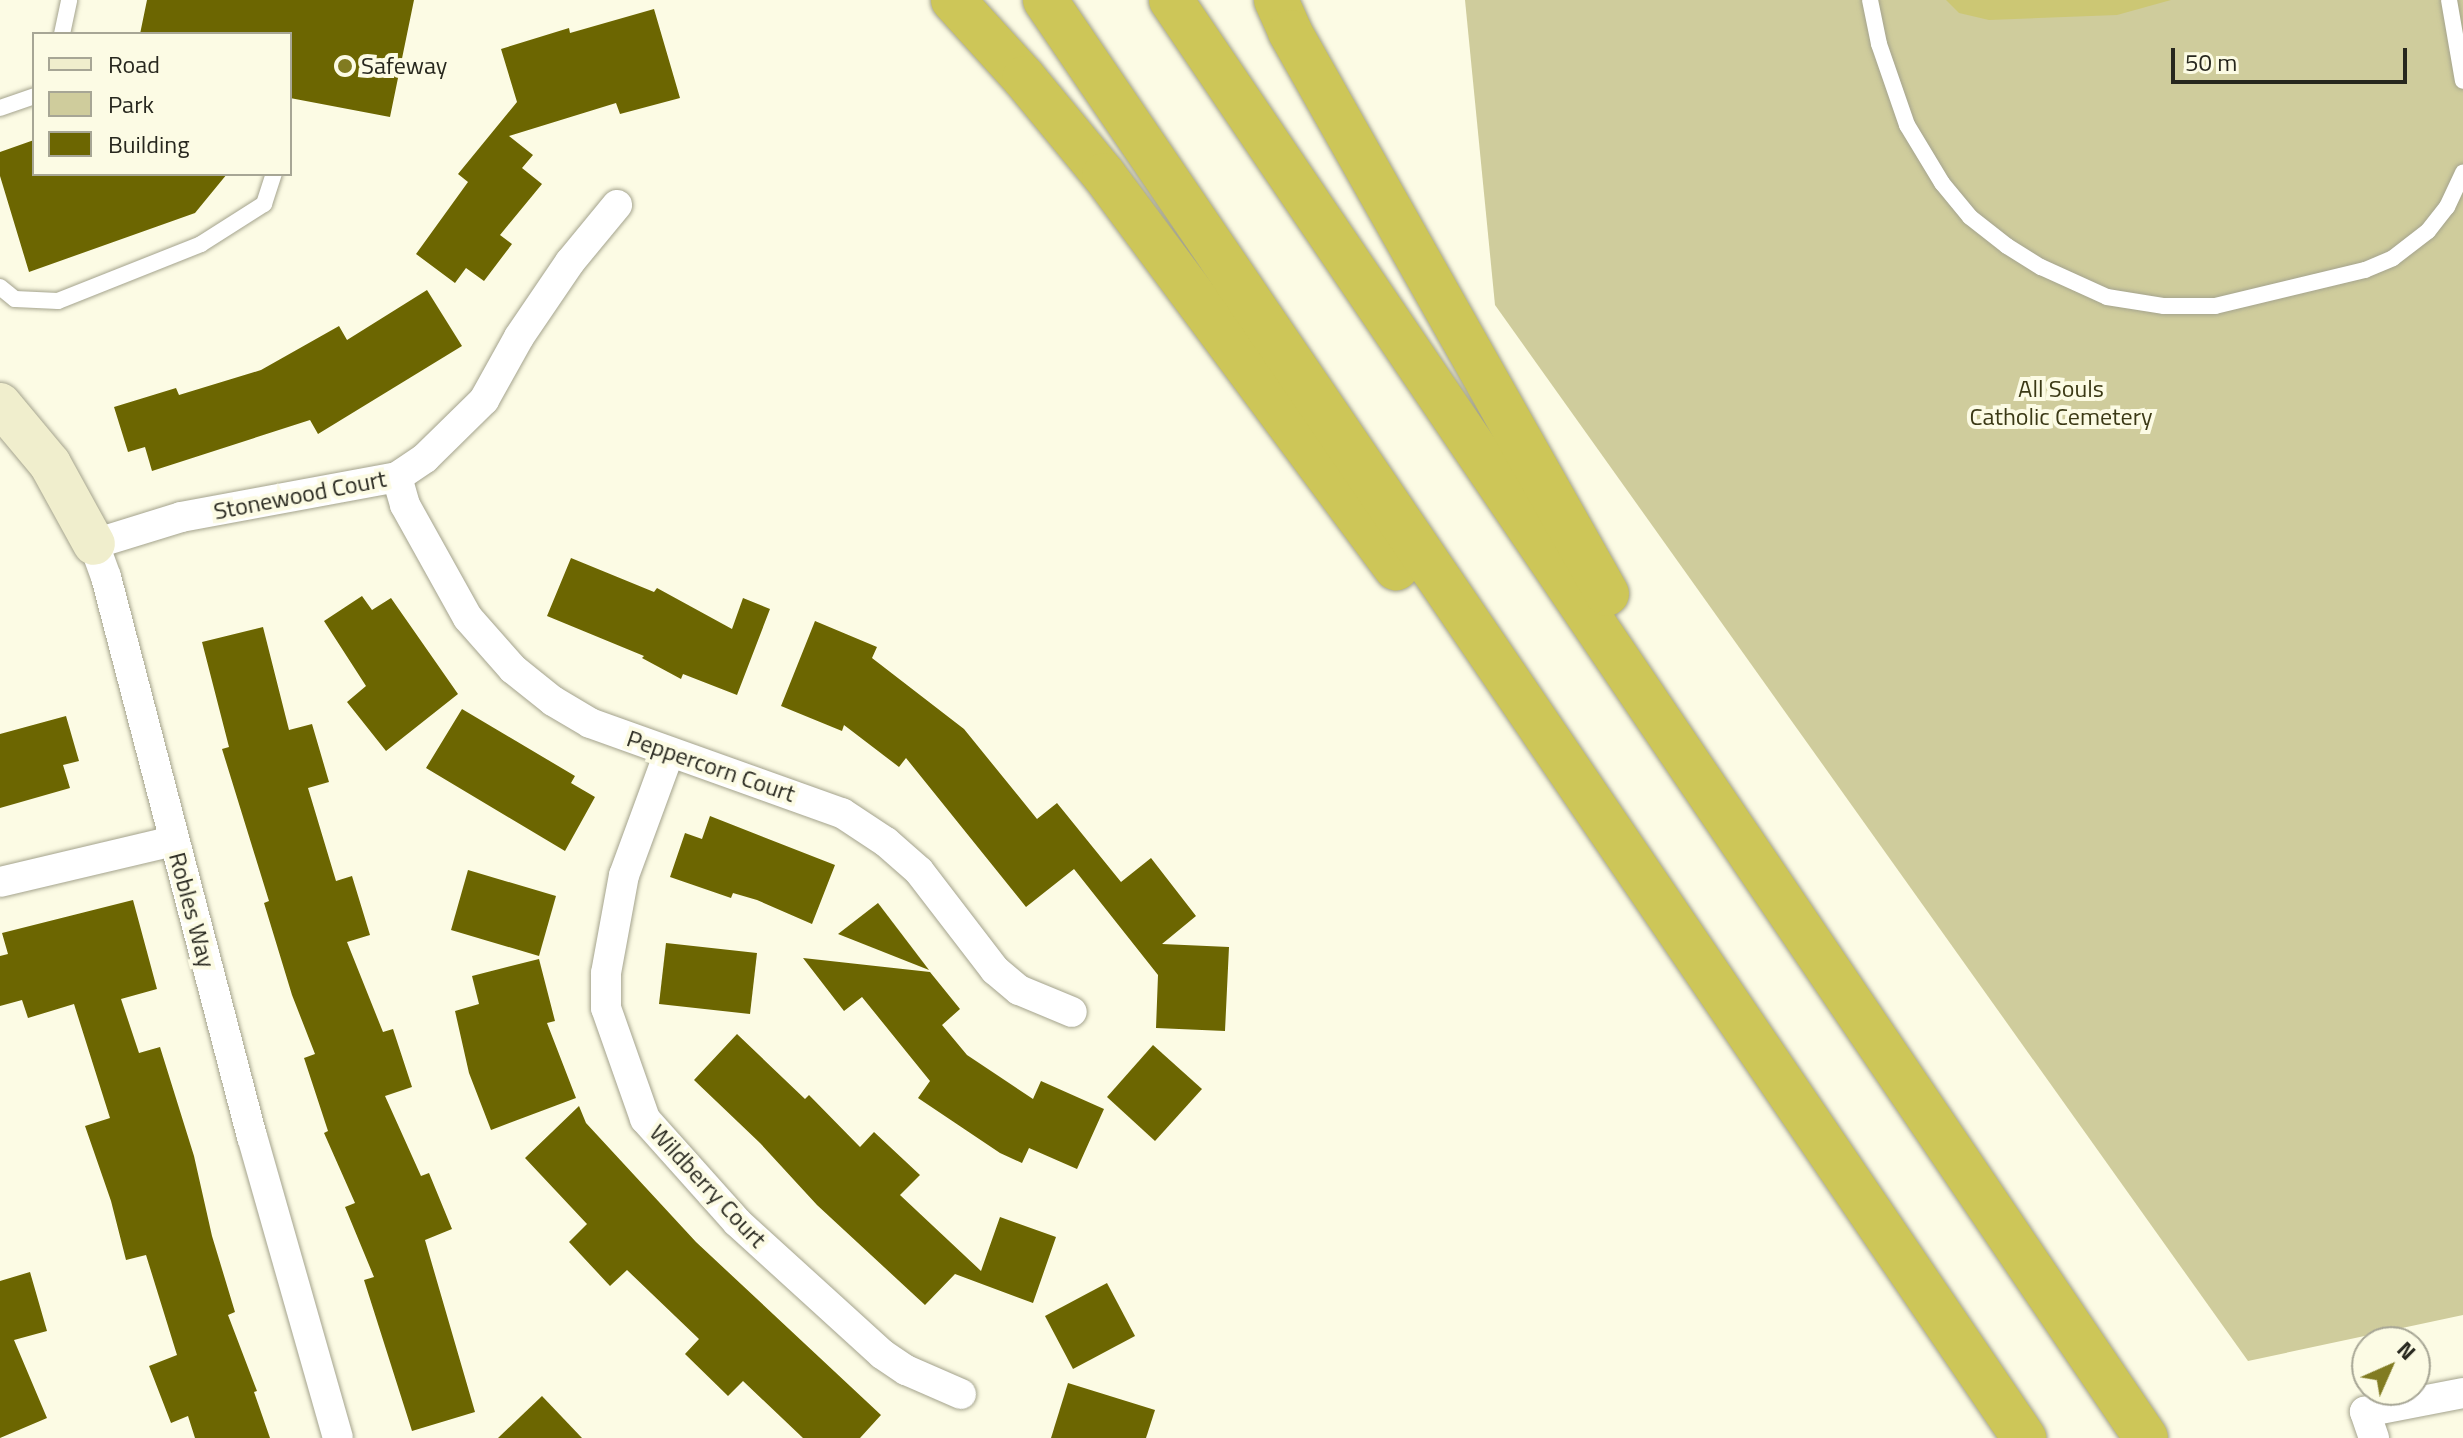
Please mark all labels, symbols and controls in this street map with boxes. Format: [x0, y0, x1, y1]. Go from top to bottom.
legend [32, 32, 292, 176]
scale bar [2175, 32, 2411, 82]
text: 50 m [2185, 44, 2237, 80]
text: Road [108, 46, 160, 82]
place label: Safeway [361, 52, 447, 80]
marker: Safeway [336, 57, 354, 75]
text: Park [108, 86, 154, 122]
text: Building [108, 126, 190, 162]
park label: All Souls Catholic Cemetery [1969, 375, 2153, 431]
street label: Stonewood Court [211, 464, 389, 526]
street label: Peppercorn Court [623, 724, 799, 808]
street label: Robles Way [163, 849, 221, 971]
street label: Wildberry Court [644, 1118, 772, 1254]
north arrow [2351, 1326, 2431, 1406]
text: N [2389, 1333, 2424, 1368]

